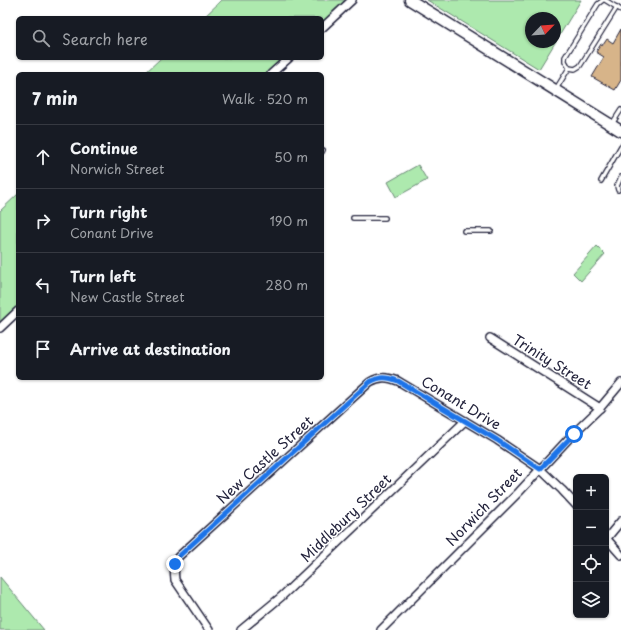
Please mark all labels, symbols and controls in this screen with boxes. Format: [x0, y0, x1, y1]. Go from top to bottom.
north arrow [525, 12, 561, 48]
search box [16, 16, 324, 60]
icon: search [30, 27, 52, 49]
text: Search here [62, 27, 148, 50]
text: 7 min [32, 85, 78, 111]
text: Walk · 520 m [222, 89, 308, 108]
text: Continue [70, 136, 138, 159]
icon: ahead [32, 146, 54, 168]
text: 50 m [274, 147, 308, 166]
text: Norwich Street [70, 159, 164, 178]
text: Turn right [70, 200, 147, 223]
icon: right [32, 210, 54, 232]
text: 190 m [269, 211, 308, 230]
text: Conant Drive [70, 223, 153, 242]
text: Turn left [70, 264, 136, 287]
icon: left [32, 274, 54, 296]
text: 280 m [266, 275, 308, 294]
text: New Castle Street [70, 287, 185, 306]
street label: Trinity Street [509, 329, 596, 394]
text: Arrive at destination [70, 337, 231, 360]
icon: arrive [32, 338, 54, 360]
street label: Conant Drive [417, 370, 505, 435]
street label: New Castle Street [212, 410, 318, 509]
route start [565, 425, 583, 443]
street label: Norwich Street [441, 463, 527, 550]
street label: Middlebury Street [296, 469, 396, 566]
map controls [573, 474, 609, 618]
button: + [573, 474, 609, 510]
button: − [573, 510, 609, 546]
button: locate [573, 546, 609, 582]
route end [166, 555, 184, 573]
button: layers [573, 582, 609, 618]

